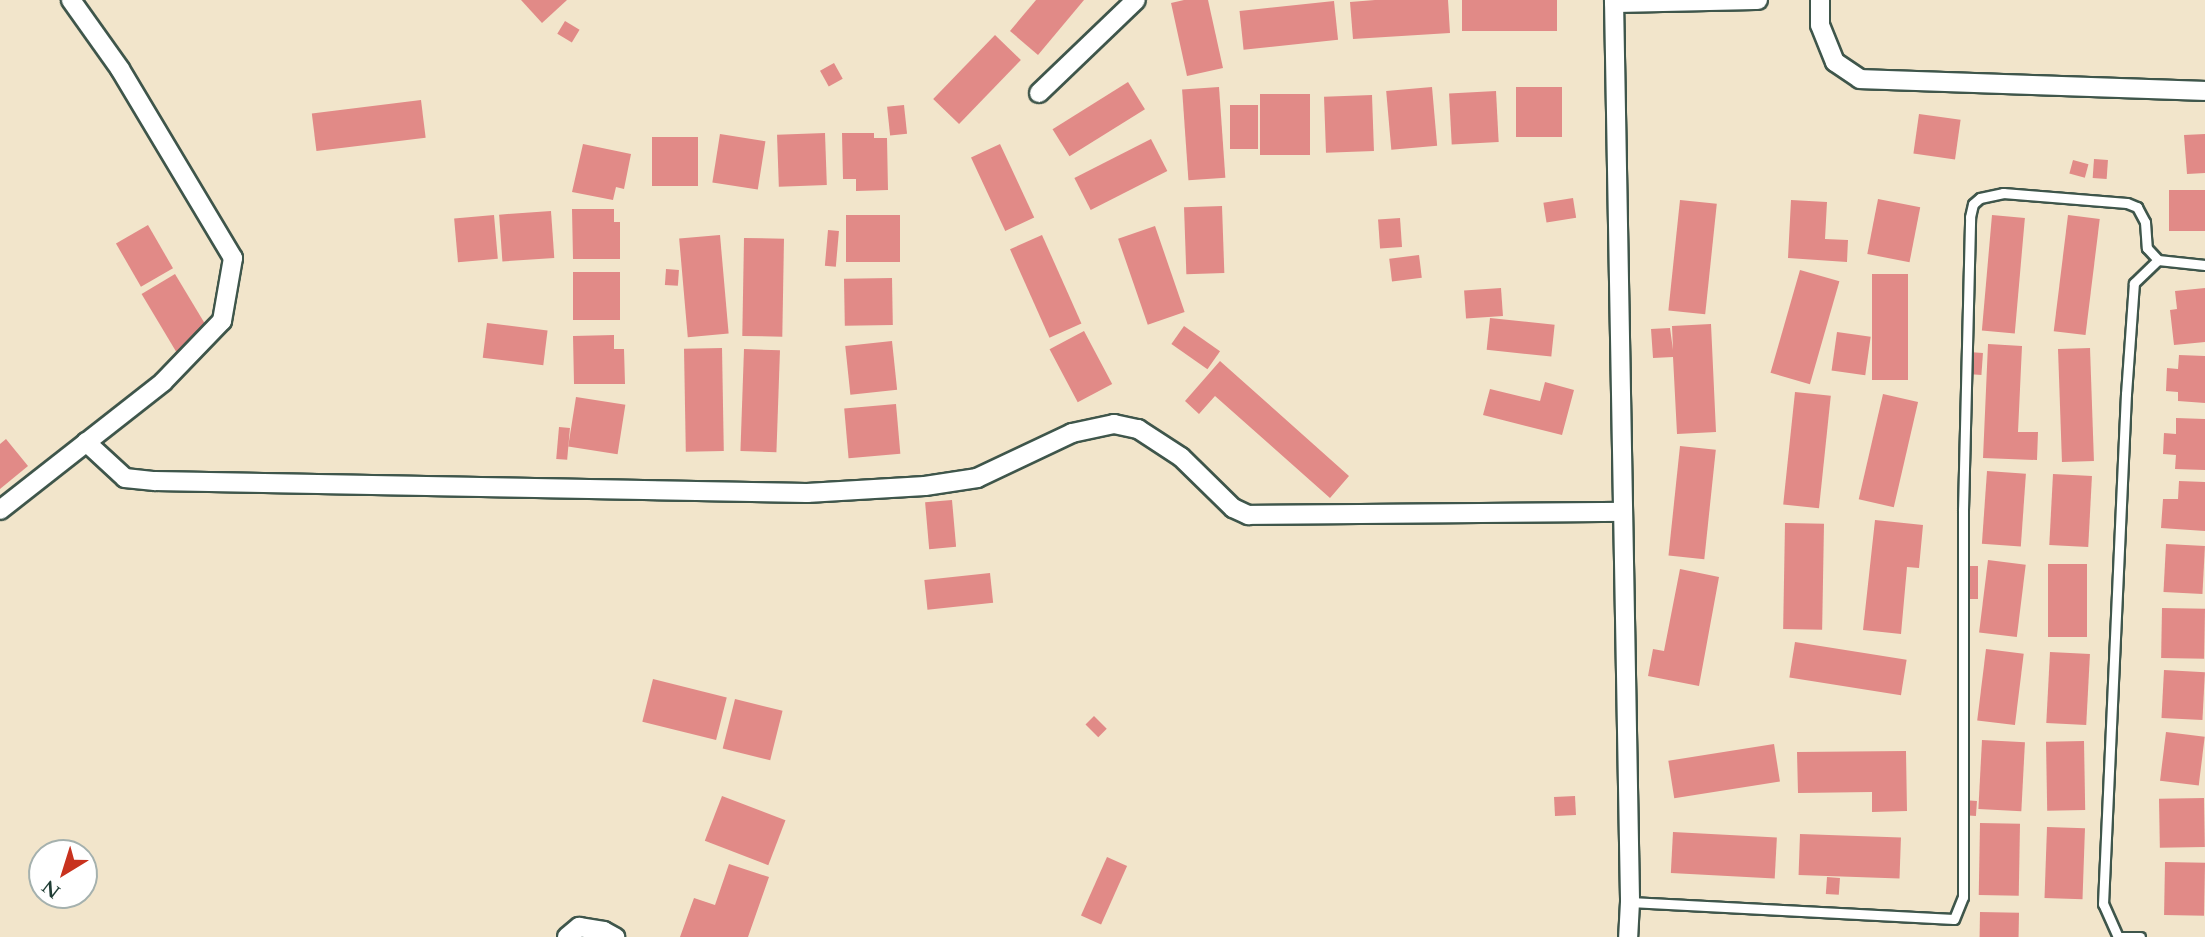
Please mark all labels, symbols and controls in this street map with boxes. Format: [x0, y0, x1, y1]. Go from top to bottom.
north arrow [28, 839, 98, 909]
text: N [37, 874, 66, 904]

